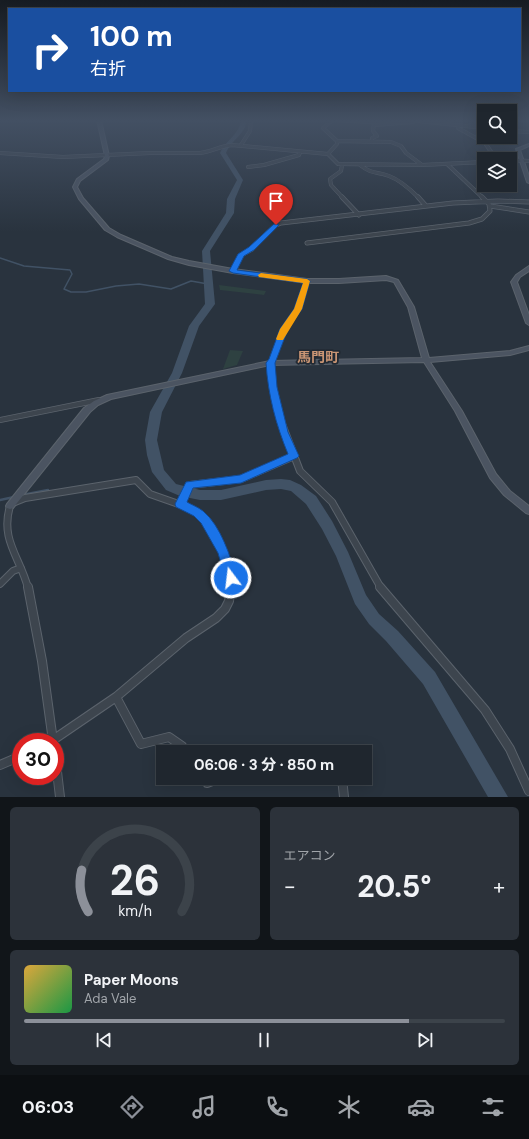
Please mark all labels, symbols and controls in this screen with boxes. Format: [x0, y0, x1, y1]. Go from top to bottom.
text: 100 m [90, 18, 173, 55]
icon: right [24, 24, 76, 76]
text: 右折 [90, 57, 126, 81]
map controls [477, 104, 517, 192]
button: search [477, 104, 517, 144]
button: layers [477, 152, 517, 192]
pin [259, 184, 293, 225]
icon: arrive [265, 190, 287, 212]
district label: 馬門町 [297, 348, 339, 366]
position arrow [210, 557, 252, 599]
speed limit sign: 30 [12, 733, 64, 785]
text: 06:06 · 3 分 · 850 m [194, 755, 334, 775]
text: エアコン [284, 847, 336, 864]
text: 26 [110, 853, 160, 907]
text: 20.5° [357, 867, 431, 906]
text: − [284, 872, 296, 901]
text: + [493, 872, 505, 901]
text: km/h [118, 901, 152, 919]
text: Paper Moons [84, 970, 179, 990]
text: Ada Vale [84, 990, 136, 1007]
icon: previous [93, 1029, 115, 1051]
icon: pause [253, 1029, 275, 1051]
icon: next [414, 1029, 436, 1051]
icon: directions [118, 1093, 146, 1121]
icon: music [190, 1093, 218, 1121]
icon: phone [263, 1093, 291, 1121]
icon: climate [335, 1093, 363, 1121]
icon: car [407, 1093, 435, 1121]
icon: filters [479, 1093, 507, 1121]
text: 06:03 [22, 1095, 74, 1119]

